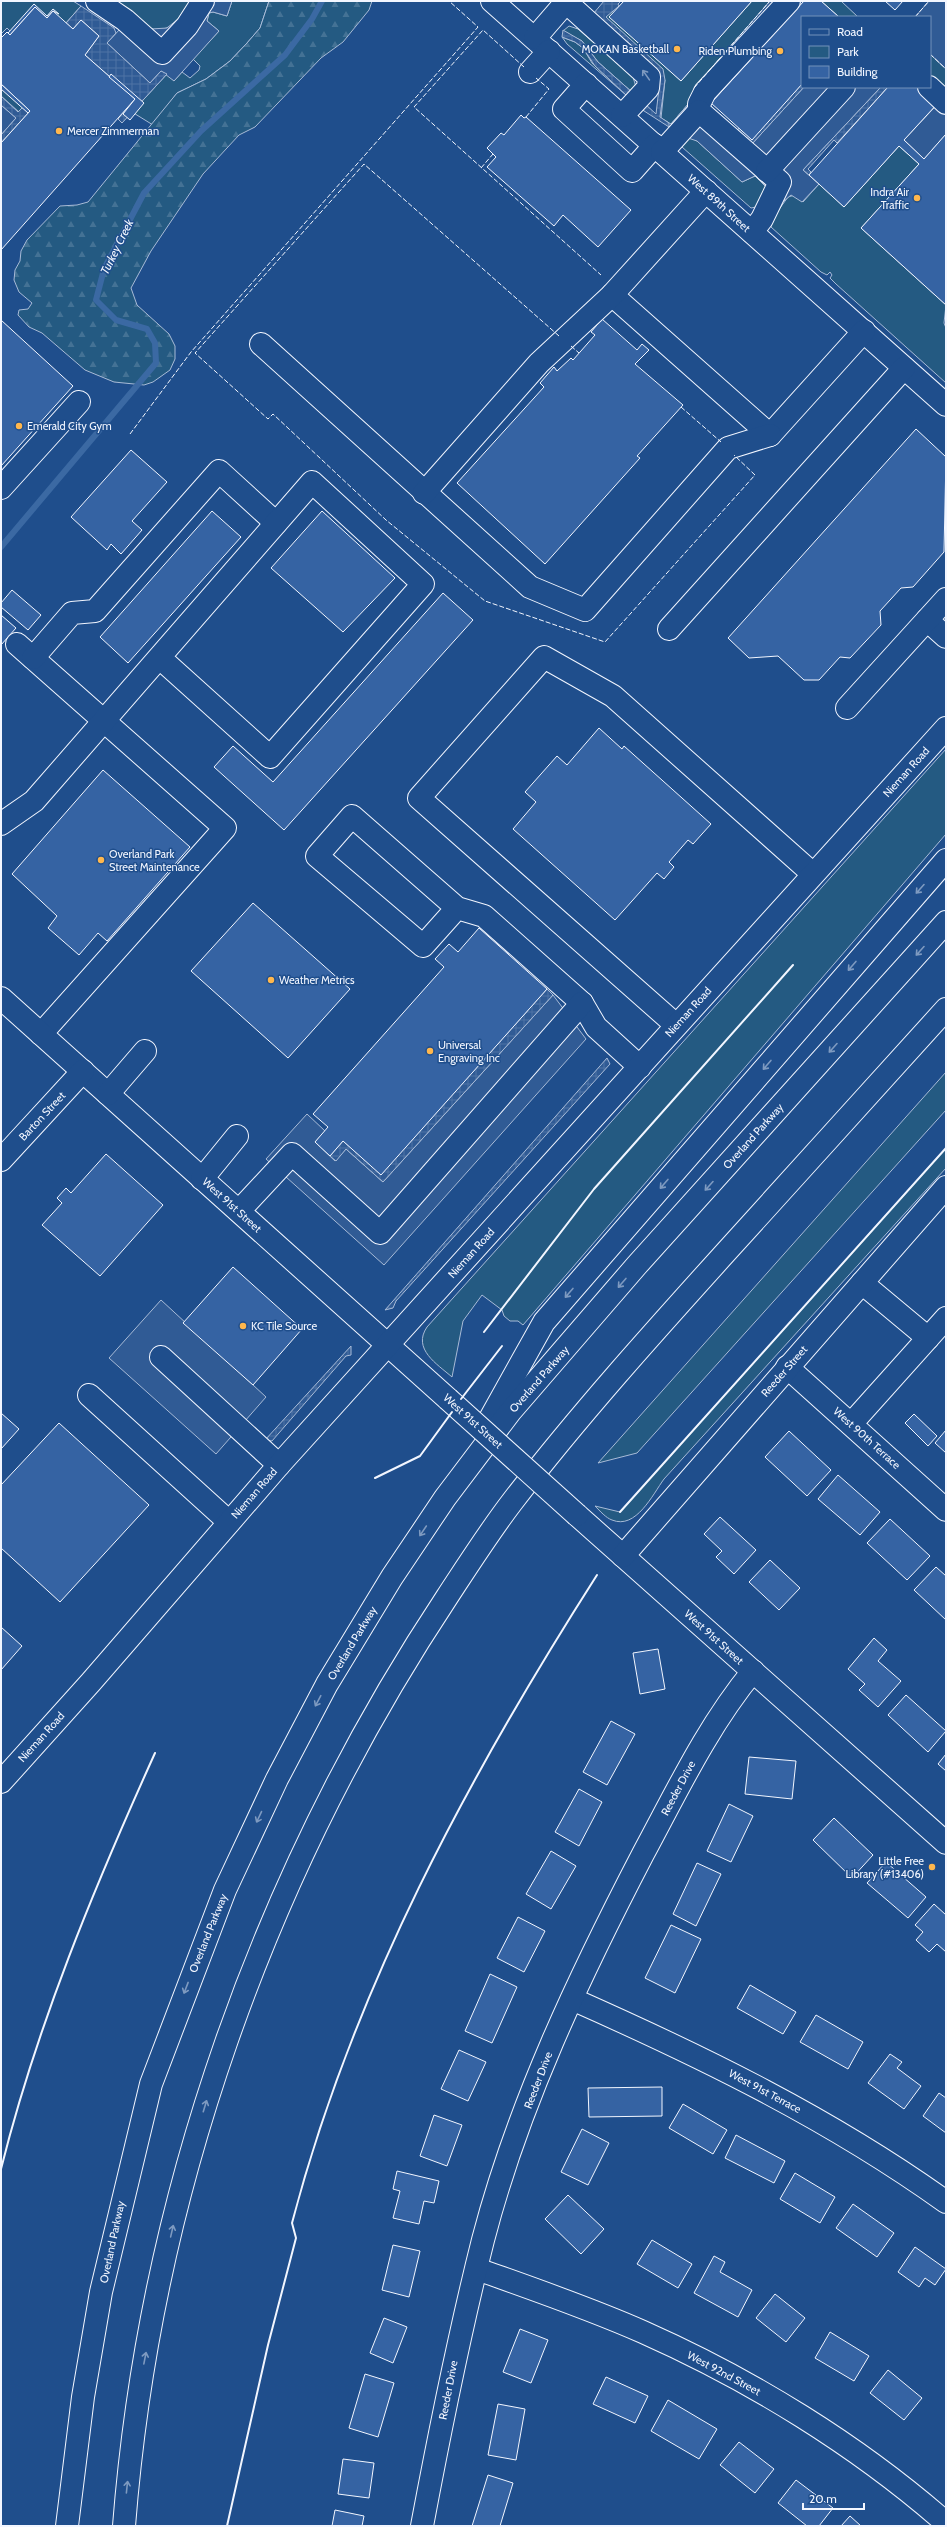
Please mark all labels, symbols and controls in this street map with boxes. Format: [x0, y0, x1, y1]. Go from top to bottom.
legend [801, 16, 931, 88]
text: Road [837, 24, 863, 39]
place label: MOKAN Basketball [581, 42, 669, 56]
marker: MOKAN Basketball [672, 44, 682, 54]
place label: Riden Plumbing [698, 44, 773, 58]
text: Park [837, 44, 859, 59]
marker: Riden Plumbing [775, 46, 785, 56]
text: Building [837, 64, 879, 79]
one-way arrow [642, 70, 650, 81]
place label: Mercer Zimmerman [67, 124, 159, 138]
marker: Mercer Zimmerman [54, 126, 64, 136]
street label: West 89th Street [685, 171, 754, 235]
place label: Indra Air Traffic [870, 185, 910, 212]
marker: Indra Air Traffic [912, 193, 922, 203]
water label: Turkey Creek [97, 216, 137, 277]
place label: Emerald City Gym [27, 419, 112, 433]
marker: Emerald City Gym [14, 421, 24, 431]
street label: Nieman Road [880, 744, 932, 800]
place label: Overland Park Street Maintenance [109, 847, 200, 874]
marker: Overland Park Street Maintenance [96, 855, 106, 865]
one-way arrow [915, 884, 925, 894]
one-way arrow [915, 946, 925, 956]
one-way arrow [847, 961, 856, 972]
place label: Weather Metrics [279, 973, 355, 987]
marker: Weather Metrics [266, 975, 276, 985]
street label: Nieman Road [662, 984, 714, 1040]
place label: Universal Engraving Inc [438, 1038, 500, 1065]
one-way arrow [828, 1043, 838, 1053]
marker: Universal Engraving Inc [425, 1046, 435, 1056]
one-way arrow [762, 1059, 771, 1070]
street label: Barton Street [16, 1088, 68, 1143]
street label: Overland Parkway [720, 1100, 787, 1172]
street label: West 91st Street [199, 1175, 265, 1236]
one-way arrow [659, 1179, 668, 1189]
one-way arrow [704, 1181, 713, 1191]
street label: Nieman Road [445, 1225, 497, 1281]
one-way arrow [617, 1278, 627, 1288]
one-way arrow [565, 1288, 574, 1298]
place label: KC Tile Source [251, 1319, 317, 1333]
marker: KC Tile Source [238, 1321, 248, 1331]
street label: Overland Parkway [506, 1342, 572, 1415]
street label: Reeder Street [758, 1342, 810, 1400]
street label: West 91st Street [440, 1391, 506, 1452]
street label: West 90th Terrace [830, 1404, 904, 1472]
street label: Nieman Road [228, 1465, 280, 1521]
one-way arrow [419, 1525, 427, 1536]
street label: Overland Parkway [324, 1603, 380, 1683]
street label: West 91st Street [681, 1607, 747, 1668]
one-way arrow [314, 1695, 321, 1707]
street label: Nieman Road [15, 1709, 67, 1765]
street label: Reeder Drive [658, 1758, 698, 1818]
one-way arrow [255, 1810, 262, 1822]
place label: Little Free Library (#13406) [846, 1854, 924, 1881]
marker: Little Free Library (#13406) [927, 1862, 937, 1872]
street label: Overland Parkway [186, 1891, 230, 1975]
one-way arrow [182, 1981, 189, 1993]
street label: Reeder Drive [521, 2049, 555, 2111]
street label: West 91st Terrace [726, 2066, 804, 2116]
one-way arrow [202, 2099, 209, 2112]
street label: Overland Parkway [96, 2199, 128, 2284]
one-way arrow [169, 2225, 176, 2238]
street label: West 92nd Street [685, 2348, 763, 2398]
one-way arrow [142, 2352, 150, 2365]
street label: Reeder Drive [435, 2359, 461, 2421]
one-way arrow [124, 2481, 131, 2494]
scale bar [803, 2485, 864, 2511]
text: 20 m [809, 2491, 837, 2506]

